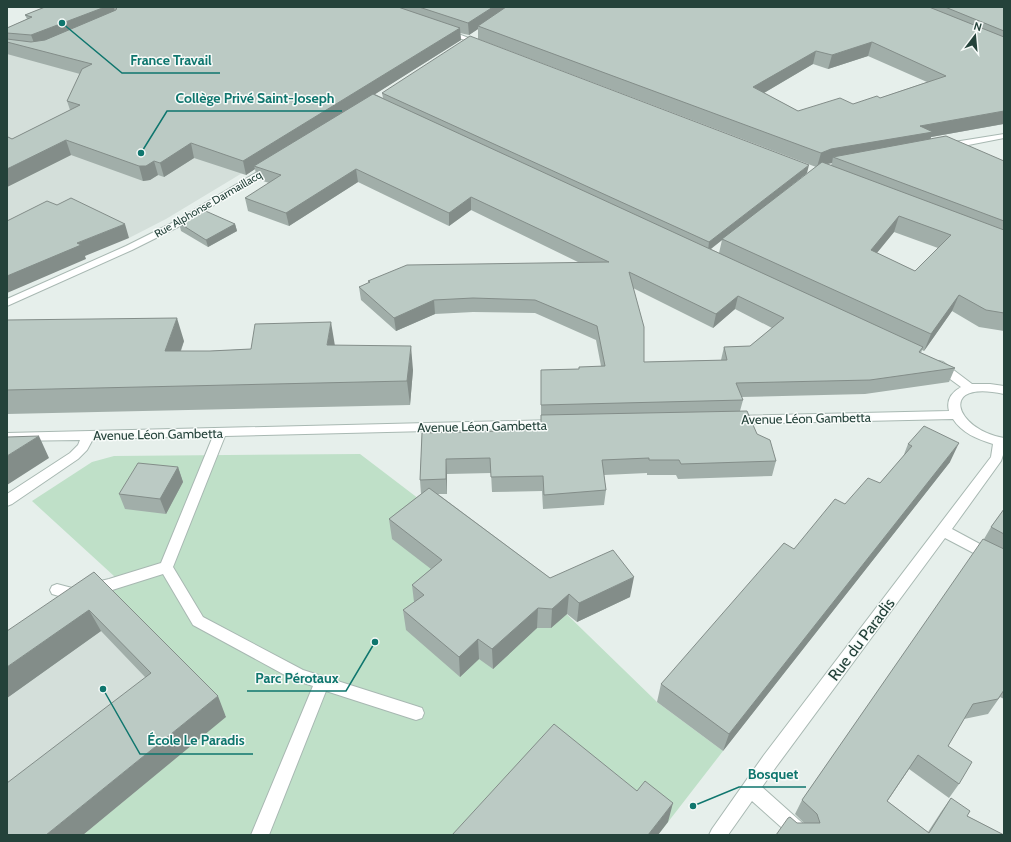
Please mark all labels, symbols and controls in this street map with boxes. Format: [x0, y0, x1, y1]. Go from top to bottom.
north arrow [955, 16, 995, 56]
text: N [972, 19, 983, 34]
callout: France Travail [122, 47, 220, 73]
text: France Travail [130, 51, 212, 69]
callout: Collège Privé Saint-Joseph [167, 85, 342, 111]
text: Collège Privé Saint-Joseph [176, 89, 334, 107]
street label: Rue Alphonse Darmaillacq [152, 167, 264, 241]
street label: Avenue Léon Gambetta [741, 409, 872, 427]
street label: Avenue Léon Gambetta [417, 417, 548, 435]
street label: Avenue Léon Gambetta [93, 425, 224, 443]
street label: Rue du Paradis [824, 594, 899, 684]
callout: Parc Pérotaux [247, 665, 346, 691]
text: Parc Pérotaux [255, 669, 339, 687]
callout: École Le Paradis [140, 728, 253, 754]
text: École Le Paradis [147, 731, 245, 749]
callout: Bosquet [739, 761, 806, 787]
text: Bosquet [748, 765, 798, 783]

